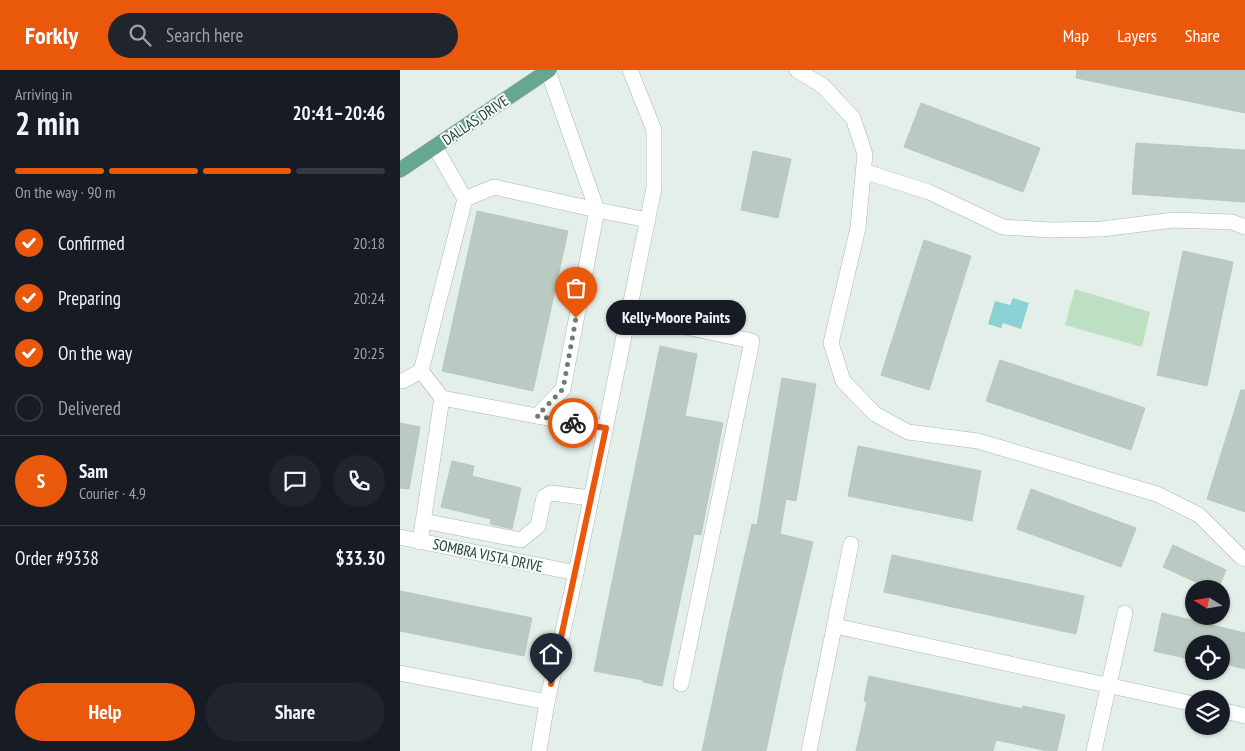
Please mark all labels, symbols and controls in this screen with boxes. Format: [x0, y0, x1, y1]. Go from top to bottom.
search box [108, 13, 458, 58]
text: Forkly [25, 20, 78, 51]
icon: search [126, 21, 154, 49]
text: Search here [166, 23, 243, 47]
text: Map [1063, 24, 1089, 47]
text: Layers [1117, 24, 1157, 47]
text: Share [1185, 24, 1220, 47]
text: Arriving in [15, 84, 72, 104]
street label: DALLAS DRIVE [438, 91, 512, 149]
text: 20:41–20:46 [292, 101, 385, 125]
text: 2 min [15, 102, 80, 144]
text: On the way · 90 m [15, 182, 115, 202]
icon: check [15, 229, 43, 257]
text: Confirmed [58, 231, 125, 255]
text: 20:18 [353, 233, 385, 253]
pin [555, 267, 597, 318]
icon: bag [562, 274, 590, 302]
icon: check [15, 284, 43, 312]
text: Preparing [58, 286, 121, 310]
text: 20:24 [353, 288, 385, 308]
callout: Kelly-Moore Paints [606, 300, 746, 336]
text: Kelly-Moore Paints [622, 307, 730, 327]
icon: check [15, 339, 43, 367]
text: On the way [58, 341, 132, 365]
text: 20:25 [353, 343, 385, 363]
text: Delivered [58, 396, 121, 420]
courier [548, 398, 598, 448]
icon: bike [559, 409, 587, 437]
button: chat [269, 455, 321, 507]
button: phone [333, 455, 385, 507]
text: Sam [79, 459, 108, 483]
text: S [37, 469, 45, 493]
text: Courier · 4.9 [79, 483, 146, 503]
street label: SOMBRA VISTA DRIVE [431, 534, 545, 576]
text: Order #9338 [15, 546, 99, 570]
text: $33.30 [336, 546, 385, 570]
north arrow [1185, 580, 1230, 625]
map controls [1185, 580, 1230, 735]
pin [530, 633, 572, 684]
button: locate [1185, 635, 1230, 680]
icon: home [537, 640, 565, 668]
button: Help [15, 683, 195, 741]
button: Share [205, 683, 385, 741]
button: layers [1185, 690, 1230, 735]

